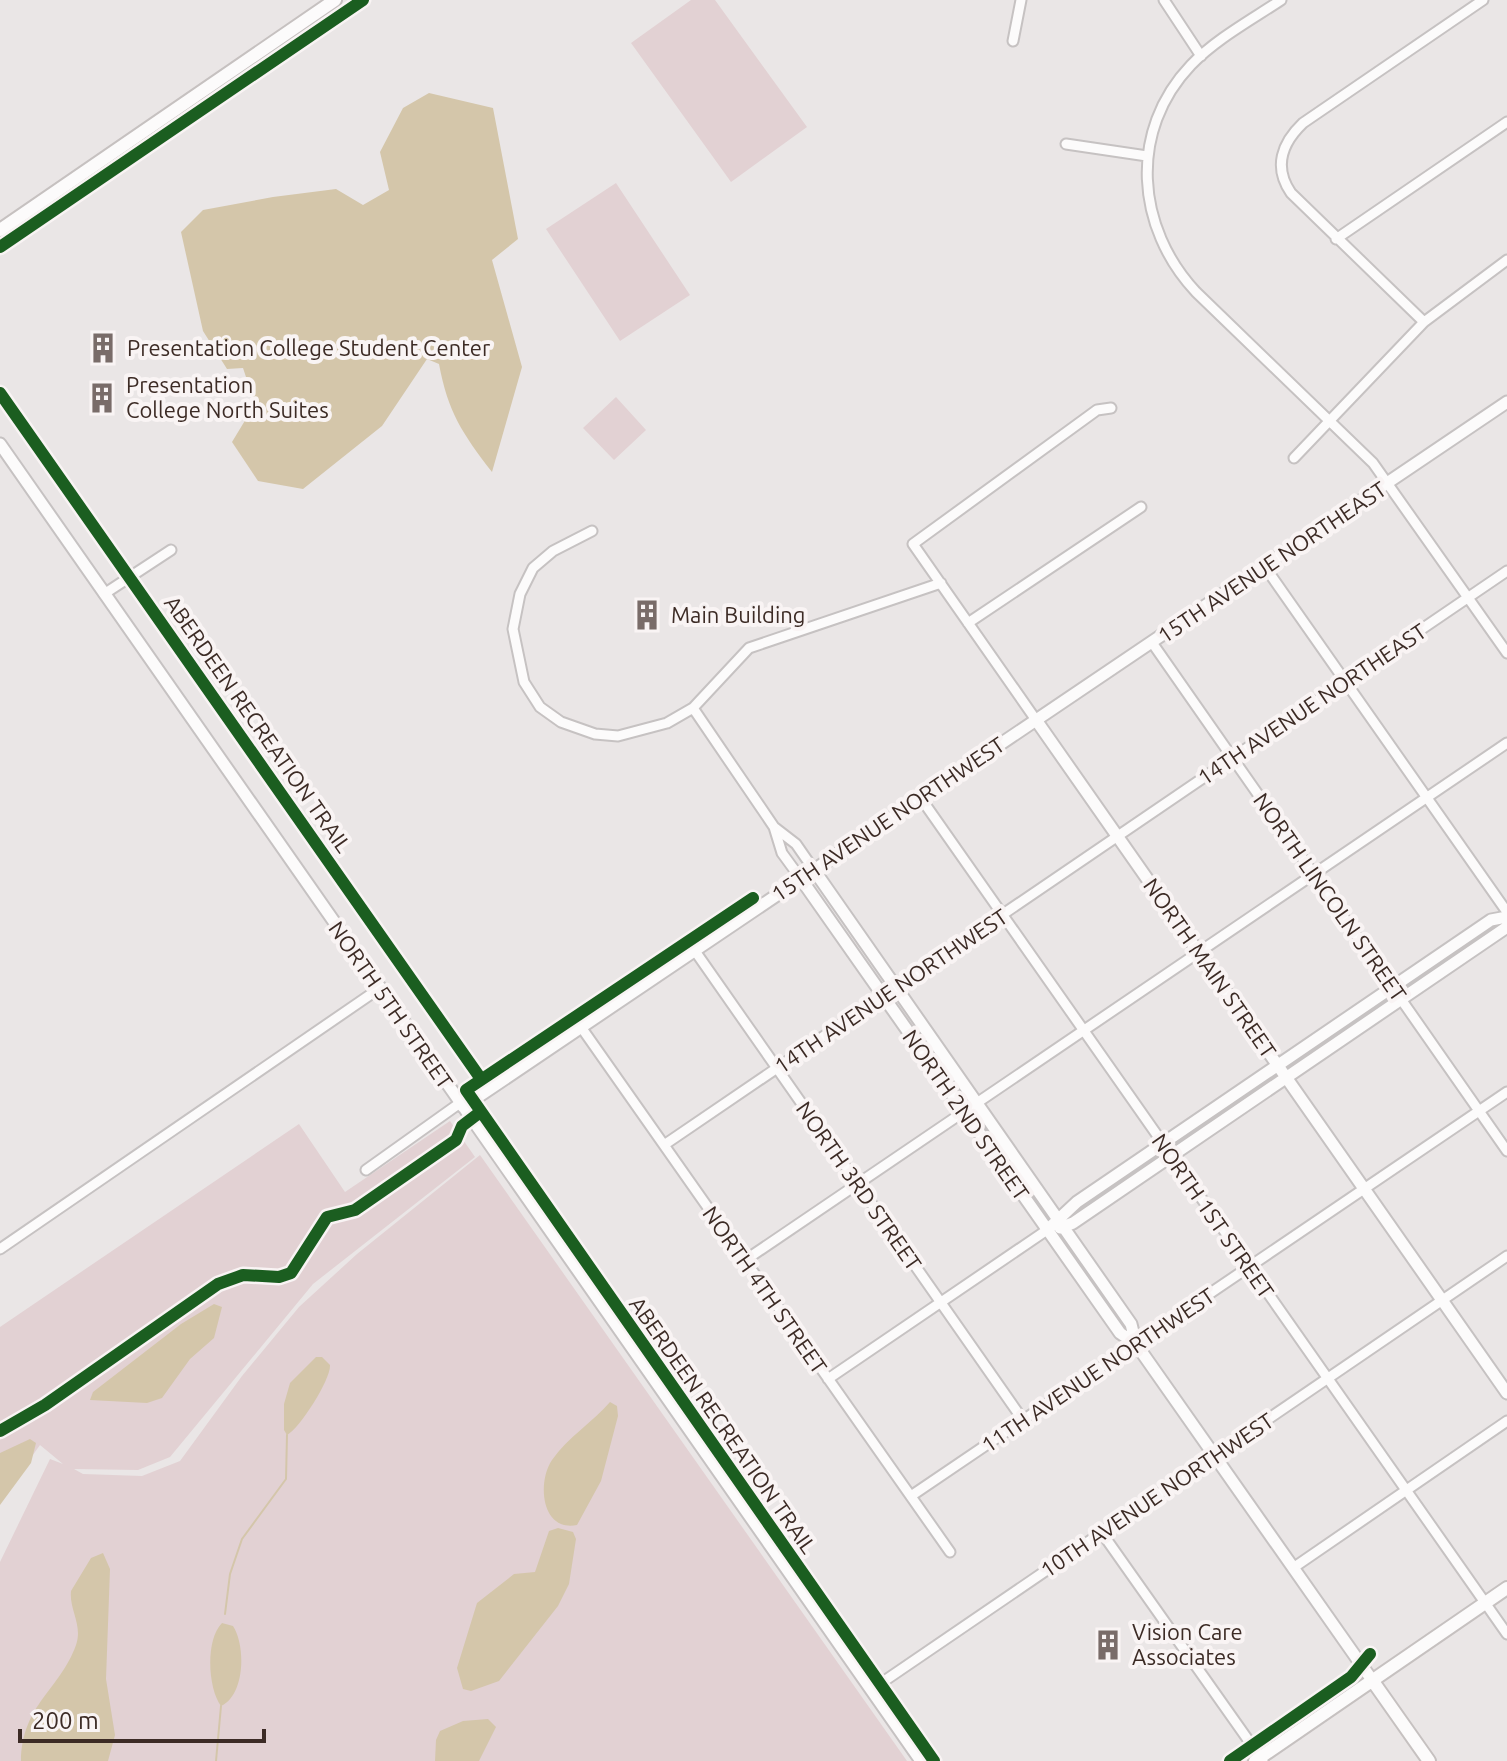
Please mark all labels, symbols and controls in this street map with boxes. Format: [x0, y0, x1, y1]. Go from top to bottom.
building icon: Presentation College Student Center [86, 331, 120, 365]
place label: Presentation College Student Center [127, 335, 491, 360]
place label: Presentation College North Suites [126, 372, 329, 422]
building icon: Presentation College North Suites [85, 381, 119, 415]
street label: 15TH AVENUE NORTHEAST [1153, 476, 1391, 647]
street label: ABERDEEN RECREATION TRAIL [160, 591, 357, 857]
building icon: Main Building [630, 598, 664, 632]
place label: Main Building [671, 602, 805, 627]
street label: 14TH AVENUE NORTHEAST [1193, 618, 1431, 789]
street label: 15TH AVENUE NORTHWEST [767, 731, 1009, 906]
street label: NORTH LINCOLN STREET [1249, 788, 1412, 1006]
street label: NORTH MAIN STREET [1139, 873, 1282, 1062]
street label: 14TH AVENUE NORTHWEST [770, 903, 1012, 1078]
street label: NORTH 5TH STREET [324, 916, 459, 1093]
street label: NORTH 2ND STREET [898, 1025, 1035, 1205]
street label: NORTH 3RD STREET [792, 1097, 927, 1275]
street label: NORTH 1ST STREET [1147, 1129, 1279, 1303]
street label: NORTH 4TH STREET [698, 1201, 833, 1378]
street label: 11TH AVENUE NORTHWEST [977, 1282, 1219, 1457]
street label: ABERDEEN RECREATION TRAIL [625, 1292, 822, 1558]
street label: 10TH AVENUE NORTHWEST [1036, 1407, 1278, 1582]
place label: Vision Care Associates [1132, 1619, 1243, 1669]
building icon: Vision Care Associates [1091, 1628, 1125, 1662]
scale bar [20, 1693, 264, 1743]
text: 200 m [32, 1707, 99, 1734]

